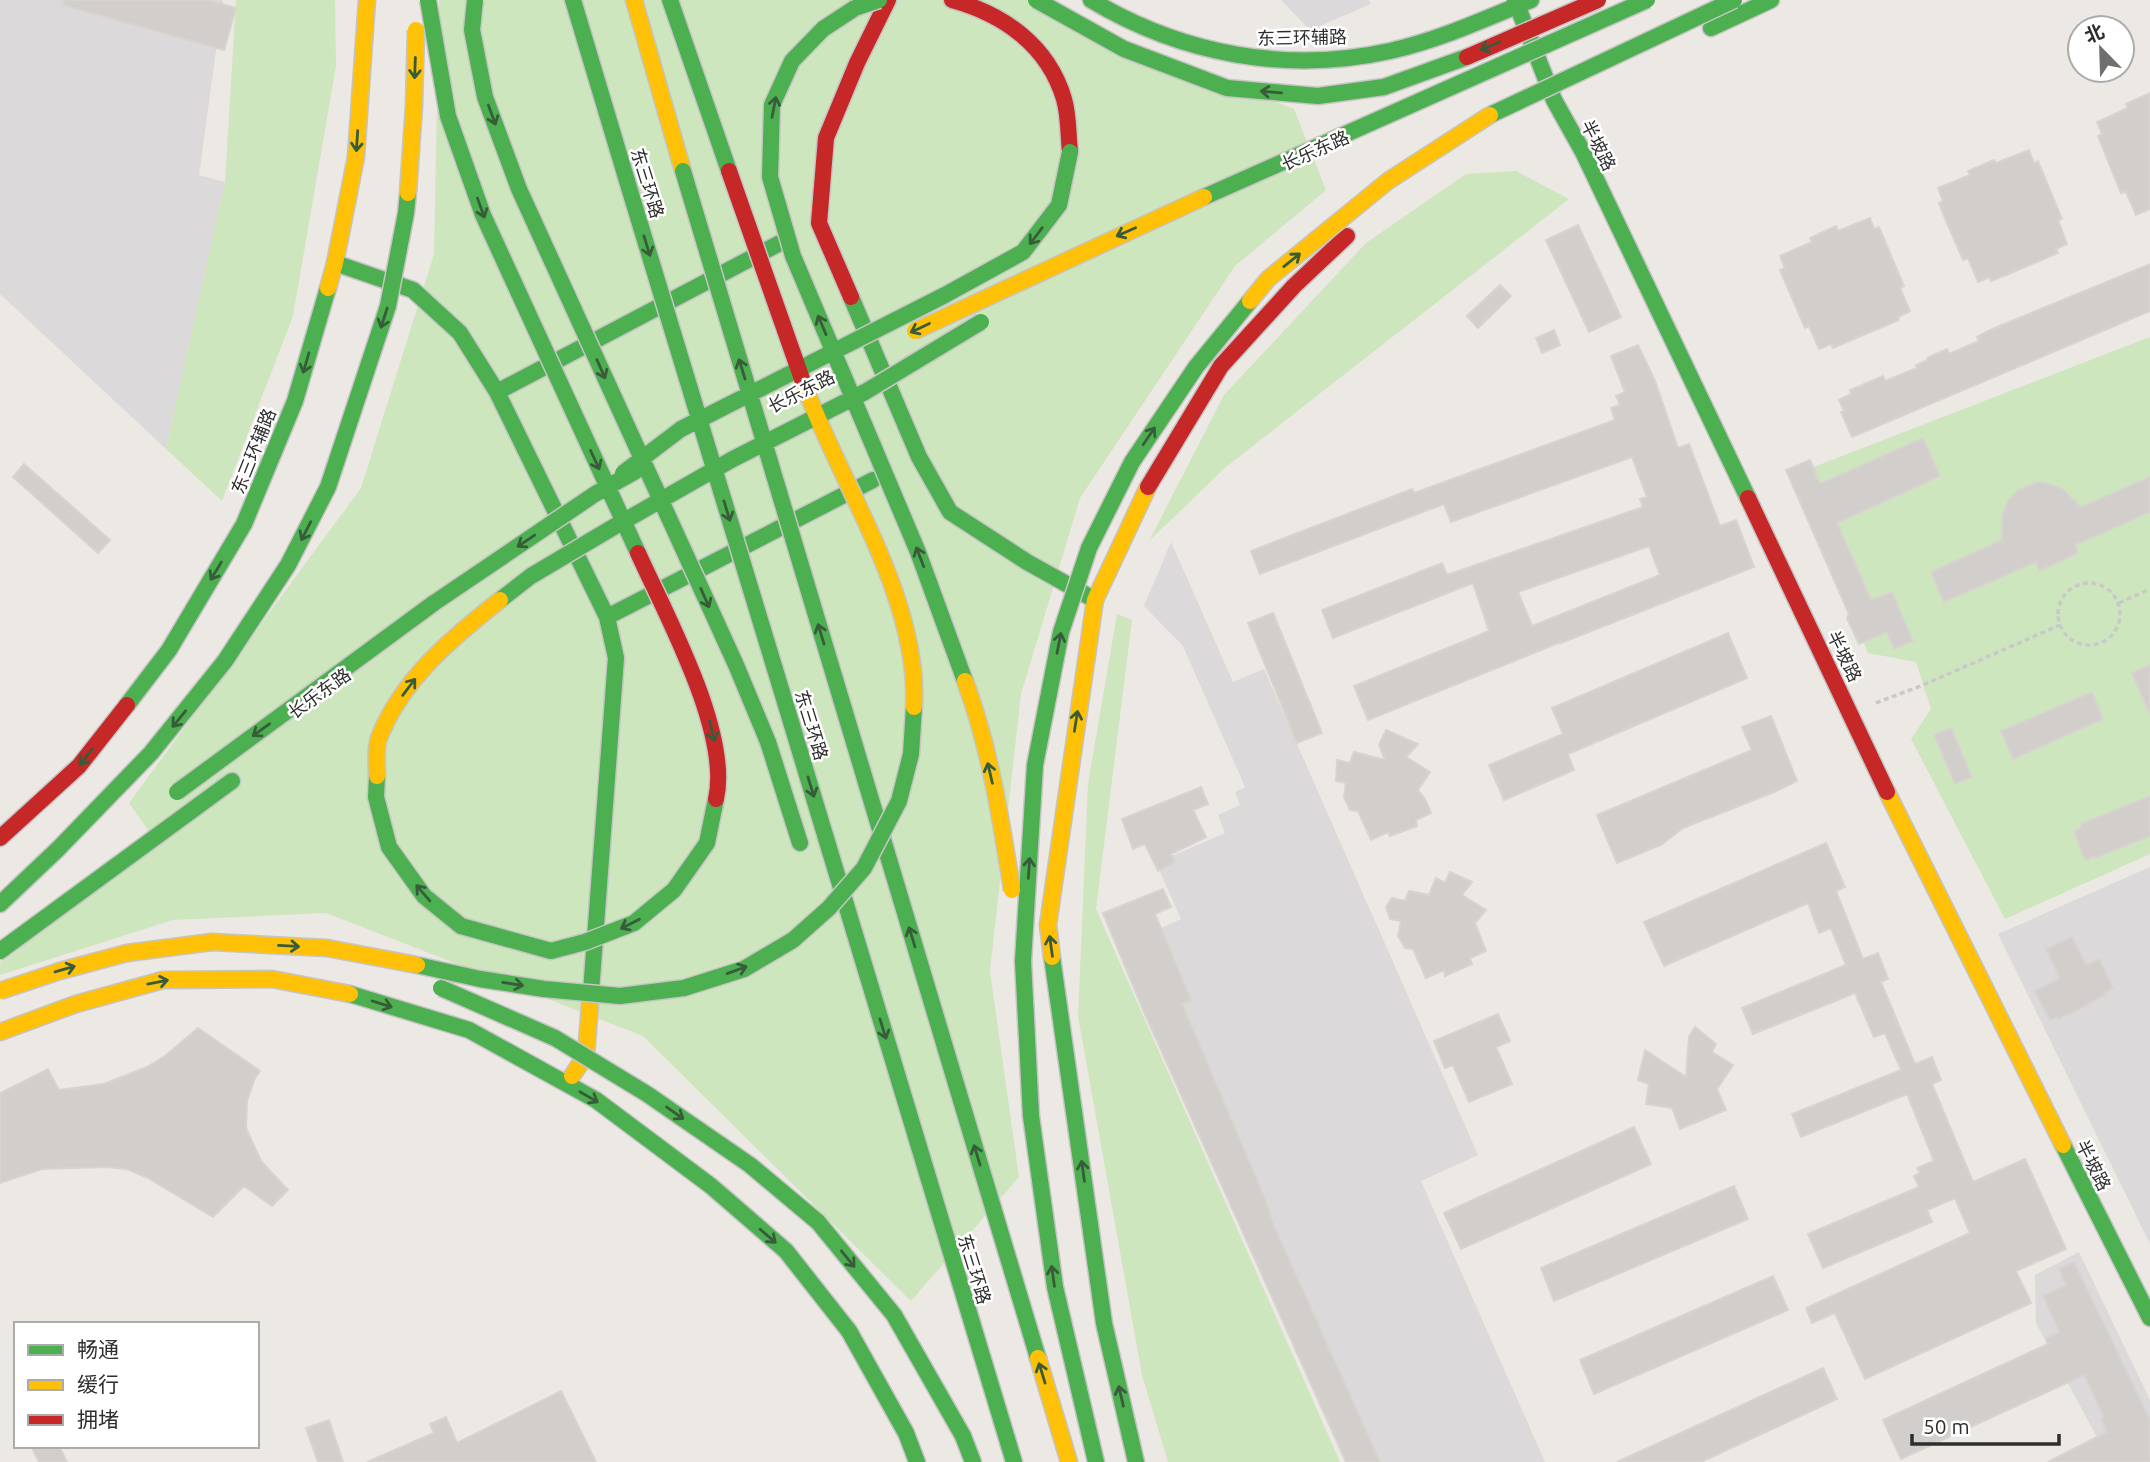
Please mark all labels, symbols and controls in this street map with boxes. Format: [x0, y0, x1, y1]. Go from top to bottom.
north arrow [2066, 14, 2136, 84]
text: 北 [2081, 20, 2107, 47]
street label: 东三环辅路 [1257, 26, 1347, 48]
one-way arrow [1480, 41, 1502, 54]
one-way arrow [408, 56, 422, 79]
one-way arrow [1261, 85, 1283, 98]
one-way arrow [767, 96, 781, 119]
one-way arrow [486, 103, 499, 125]
street label: 半坡路 [1578, 116, 1620, 174]
street label: 长乐东路 [1278, 126, 1352, 174]
one-way arrow [351, 130, 364, 153]
street label: 东三环路 [628, 146, 668, 220]
one-way arrow [475, 196, 488, 218]
one-way arrow [1028, 226, 1043, 244]
one-way arrow [1116, 226, 1137, 239]
one-way arrow [642, 235, 655, 257]
one-way arrow [1282, 252, 1300, 268]
one-way arrow [377, 306, 389, 328]
one-way arrow [815, 315, 828, 336]
one-way arrow [910, 322, 931, 336]
one-way arrow [299, 351, 312, 373]
one-way arrow [595, 358, 608, 379]
one-way arrow [735, 358, 748, 380]
street label: 长乐东路 [764, 366, 838, 416]
street label: 东三环辅路 [227, 406, 279, 496]
one-way arrow [1142, 427, 1157, 446]
one-way arrow [589, 448, 602, 470]
one-way arrow [722, 499, 735, 521]
one-way arrow [298, 520, 312, 541]
one-way arrow [517, 534, 536, 548]
one-way arrow [912, 547, 925, 569]
one-way arrow [209, 560, 223, 580]
one-way arrow [699, 587, 712, 608]
one-way arrow [814, 623, 827, 645]
street label: 半坡路 [1824, 627, 1866, 685]
one-way arrow [1053, 632, 1066, 655]
street label: 长乐东路 [284, 664, 354, 722]
one-way arrow [401, 678, 416, 696]
street label: 东三环路 [792, 688, 832, 762]
one-way arrow [171, 709, 186, 727]
one-way arrow [1070, 710, 1083, 733]
one-way arrow [705, 719, 719, 742]
one-way arrow [252, 722, 271, 737]
one-way arrow [78, 747, 93, 765]
one-way arrow [983, 762, 996, 785]
one-way arrow [805, 776, 818, 798]
one-way arrow [1023, 858, 1036, 880]
one-way arrow [415, 884, 431, 902]
one-way arrow [620, 917, 640, 931]
one-way arrow [905, 926, 918, 948]
one-way arrow [1044, 935, 1057, 958]
one-way arrow [278, 940, 301, 953]
one-way arrow [54, 962, 76, 975]
one-way arrow [725, 963, 747, 976]
one-way arrow [146, 974, 169, 988]
one-way arrow [501, 978, 524, 991]
one-way arrow [371, 998, 393, 1011]
one-way arrow [878, 1018, 891, 1040]
one-way arrow [578, 1090, 598, 1104]
one-way arrow [665, 1106, 684, 1120]
street label: 半坡路 [2073, 1136, 2115, 1194]
one-way arrow [970, 1144, 983, 1166]
one-way arrow [1076, 1161, 1089, 1183]
one-way arrow [759, 1228, 777, 1244]
street label: 东三环路 [955, 1232, 995, 1306]
one-way arrow [840, 1249, 855, 1267]
one-way arrow [1046, 1265, 1059, 1288]
legend [14, 1322, 259, 1448]
text: 畅通 [77, 1337, 119, 1361]
one-way arrow [1035, 1362, 1048, 1384]
text: 缓行 [77, 1372, 119, 1396]
one-way arrow [1114, 1385, 1127, 1407]
scale bar [1912, 1402, 2059, 1446]
text: 拥堵 [77, 1407, 119, 1431]
text: 50 m [1923, 1414, 1970, 1438]

